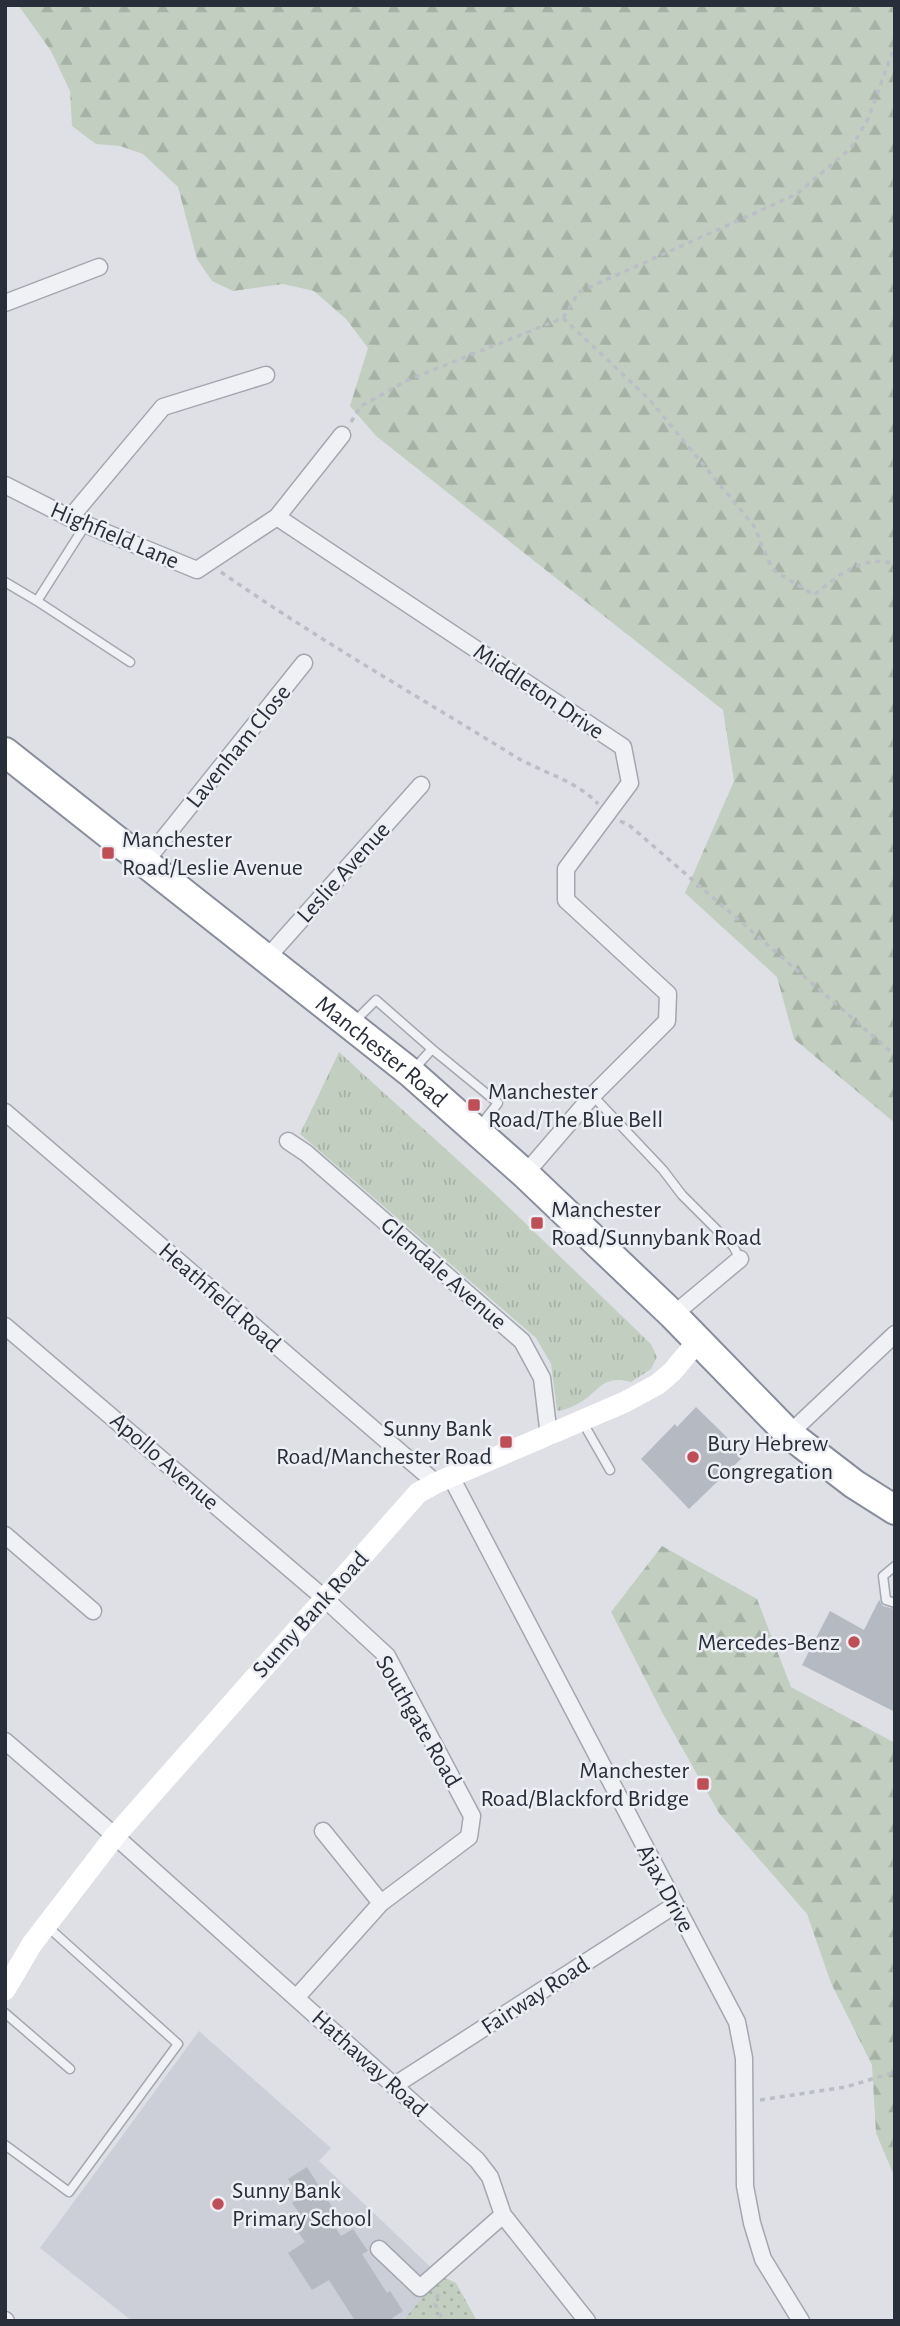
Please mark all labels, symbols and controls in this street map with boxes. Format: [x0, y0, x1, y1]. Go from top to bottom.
street label: Highfield Lane [47, 498, 182, 574]
street label: Middleton Drive [469, 639, 608, 744]
street label: Lavenham Close [182, 681, 296, 813]
street label: Leslie Avenue [293, 818, 395, 928]
place label: Manchester Road/Leslie Avenue [122, 828, 303, 880]
marker: Manchester Road/Leslie Avenue [100, 845, 116, 861]
street label: Manchester Road [311, 992, 451, 1112]
place label: Manchester Road/The Blue Bell [488, 1080, 663, 1132]
marker: Manchester Road/The Blue Bell [466, 1097, 482, 1113]
place label: Manchester Road/Sunnybank Road [551, 1198, 761, 1250]
street label: Glendale Avenue [376, 1213, 511, 1335]
marker: Manchester Road/Sunnybank Road [529, 1215, 545, 1231]
street label: Heathfield Road [154, 1239, 285, 1357]
street label: Apollo Avenue [106, 1408, 223, 1515]
place label: Sunny Bank Road/Manchester Road [276, 1417, 492, 1469]
place label: Bury Hebrew Congregation [707, 1432, 833, 1484]
marker: Sunny Bank Road/Manchester Road [498, 1434, 514, 1450]
marker: Bury Hebrew Congregation [685, 1449, 701, 1465]
street label: Sunny Bank Road [248, 1547, 373, 1682]
place label: Mercedes-Benz [697, 1631, 840, 1655]
marker: Mercedes-Benz [846, 1634, 862, 1650]
street label: Southgate Road [371, 1652, 465, 1791]
place label: Manchester Road/Blackford Bridge [480, 1759, 689, 1811]
marker: Manchester Road/Blackford Bridge [695, 1776, 711, 1792]
street label: Ajax Drive [632, 1841, 698, 1936]
street label: Fairway Road [477, 1952, 594, 2039]
street label: Hathaway Road [307, 2006, 432, 2122]
place label: Sunny Bank Primary School [232, 2179, 372, 2231]
marker: Sunny Bank Primary School [210, 2196, 226, 2212]

